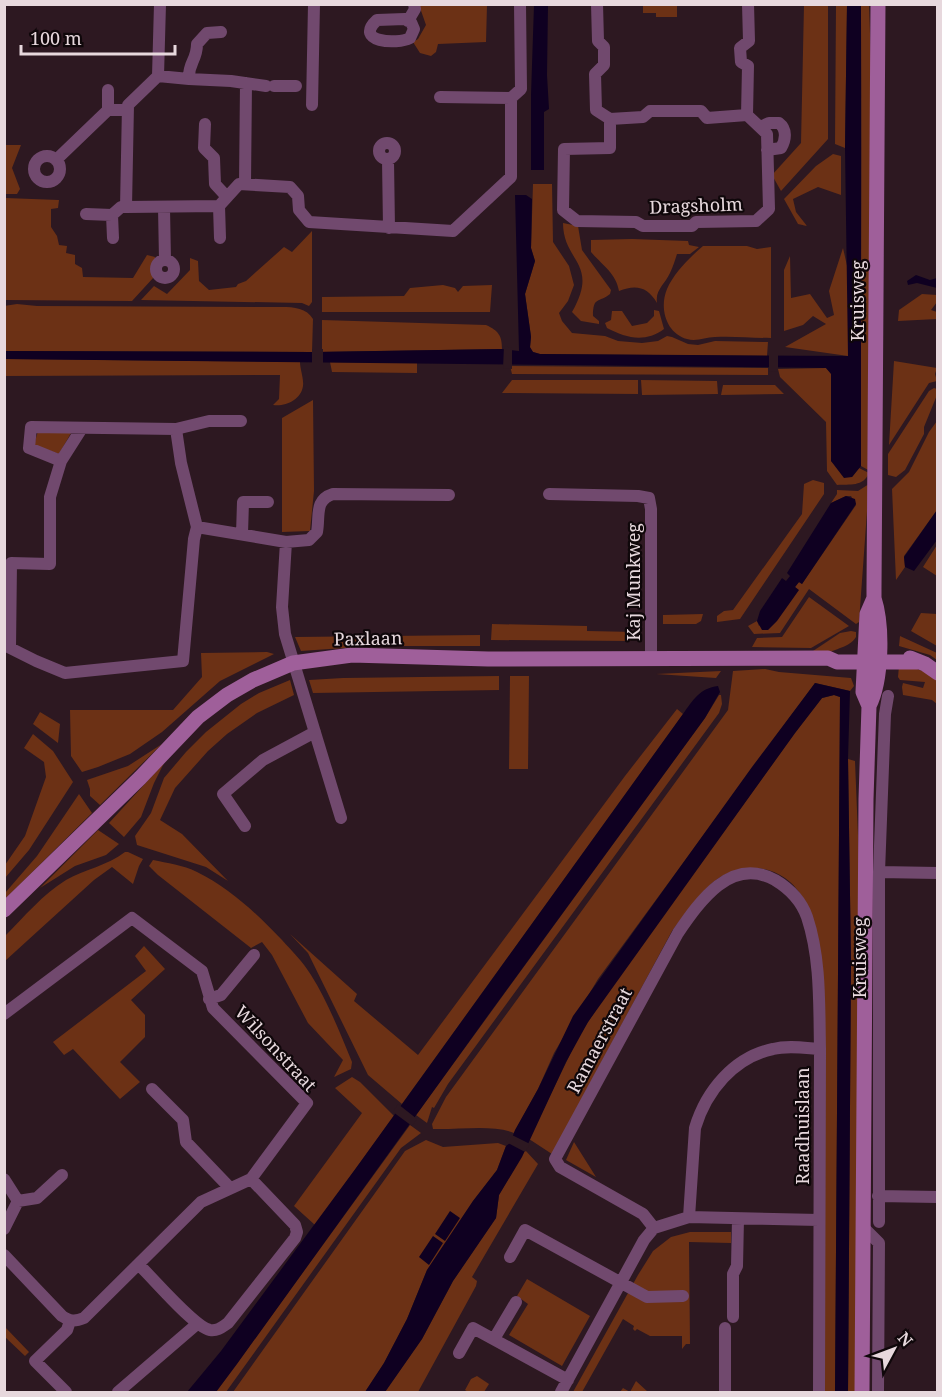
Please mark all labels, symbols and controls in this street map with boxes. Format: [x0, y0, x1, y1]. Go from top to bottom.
scale bar [21, 18, 176, 56]
text: 100 m [30, 26, 82, 50]
street label: Dragsholm [649, 191, 743, 219]
street label: Kruisweg [845, 260, 869, 342]
street label: Kaj Munkweg [621, 523, 645, 641]
street label: Paxlaan [333, 625, 403, 651]
street label: Kruisweg [847, 917, 871, 999]
street label: Ramaerstraat [561, 983, 637, 1097]
street label: Wilsonstraat [230, 1000, 322, 1096]
street label: Raadhuislaan [790, 1067, 814, 1185]
north arrow [864, 1319, 924, 1379]
text: N [893, 1327, 918, 1351]

